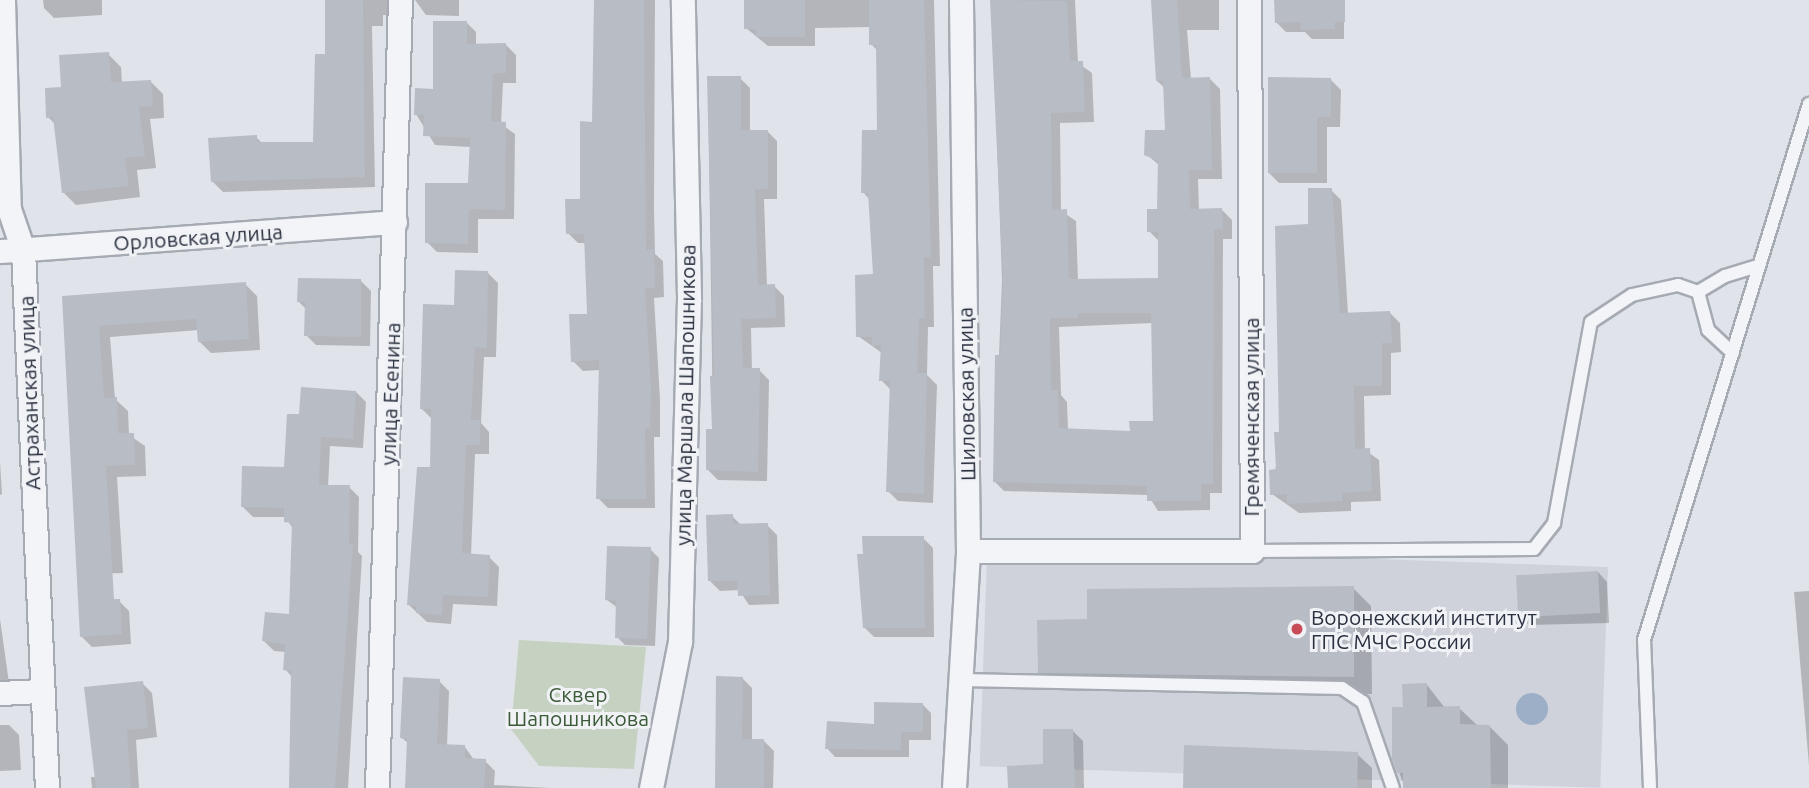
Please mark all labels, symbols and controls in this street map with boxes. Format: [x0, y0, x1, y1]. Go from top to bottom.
street label: Орловская улица [112, 219, 284, 255]
street label: улица Маршала Шапошникова [670, 244, 700, 546]
street label: Астраханская улица [13, 295, 45, 491]
street label: Шиловская улица [952, 307, 980, 481]
street label: Гремяченская улица [1238, 317, 1264, 517]
street label: улица Есенина [375, 322, 405, 466]
place label: Воронежский институт ГПС МЧС России [1311, 604, 1537, 654]
marker: Воронежский институт ГПС МЧС России [1289, 621, 1305, 637]
park label: Сквер Шапошникова [507, 681, 649, 731]

